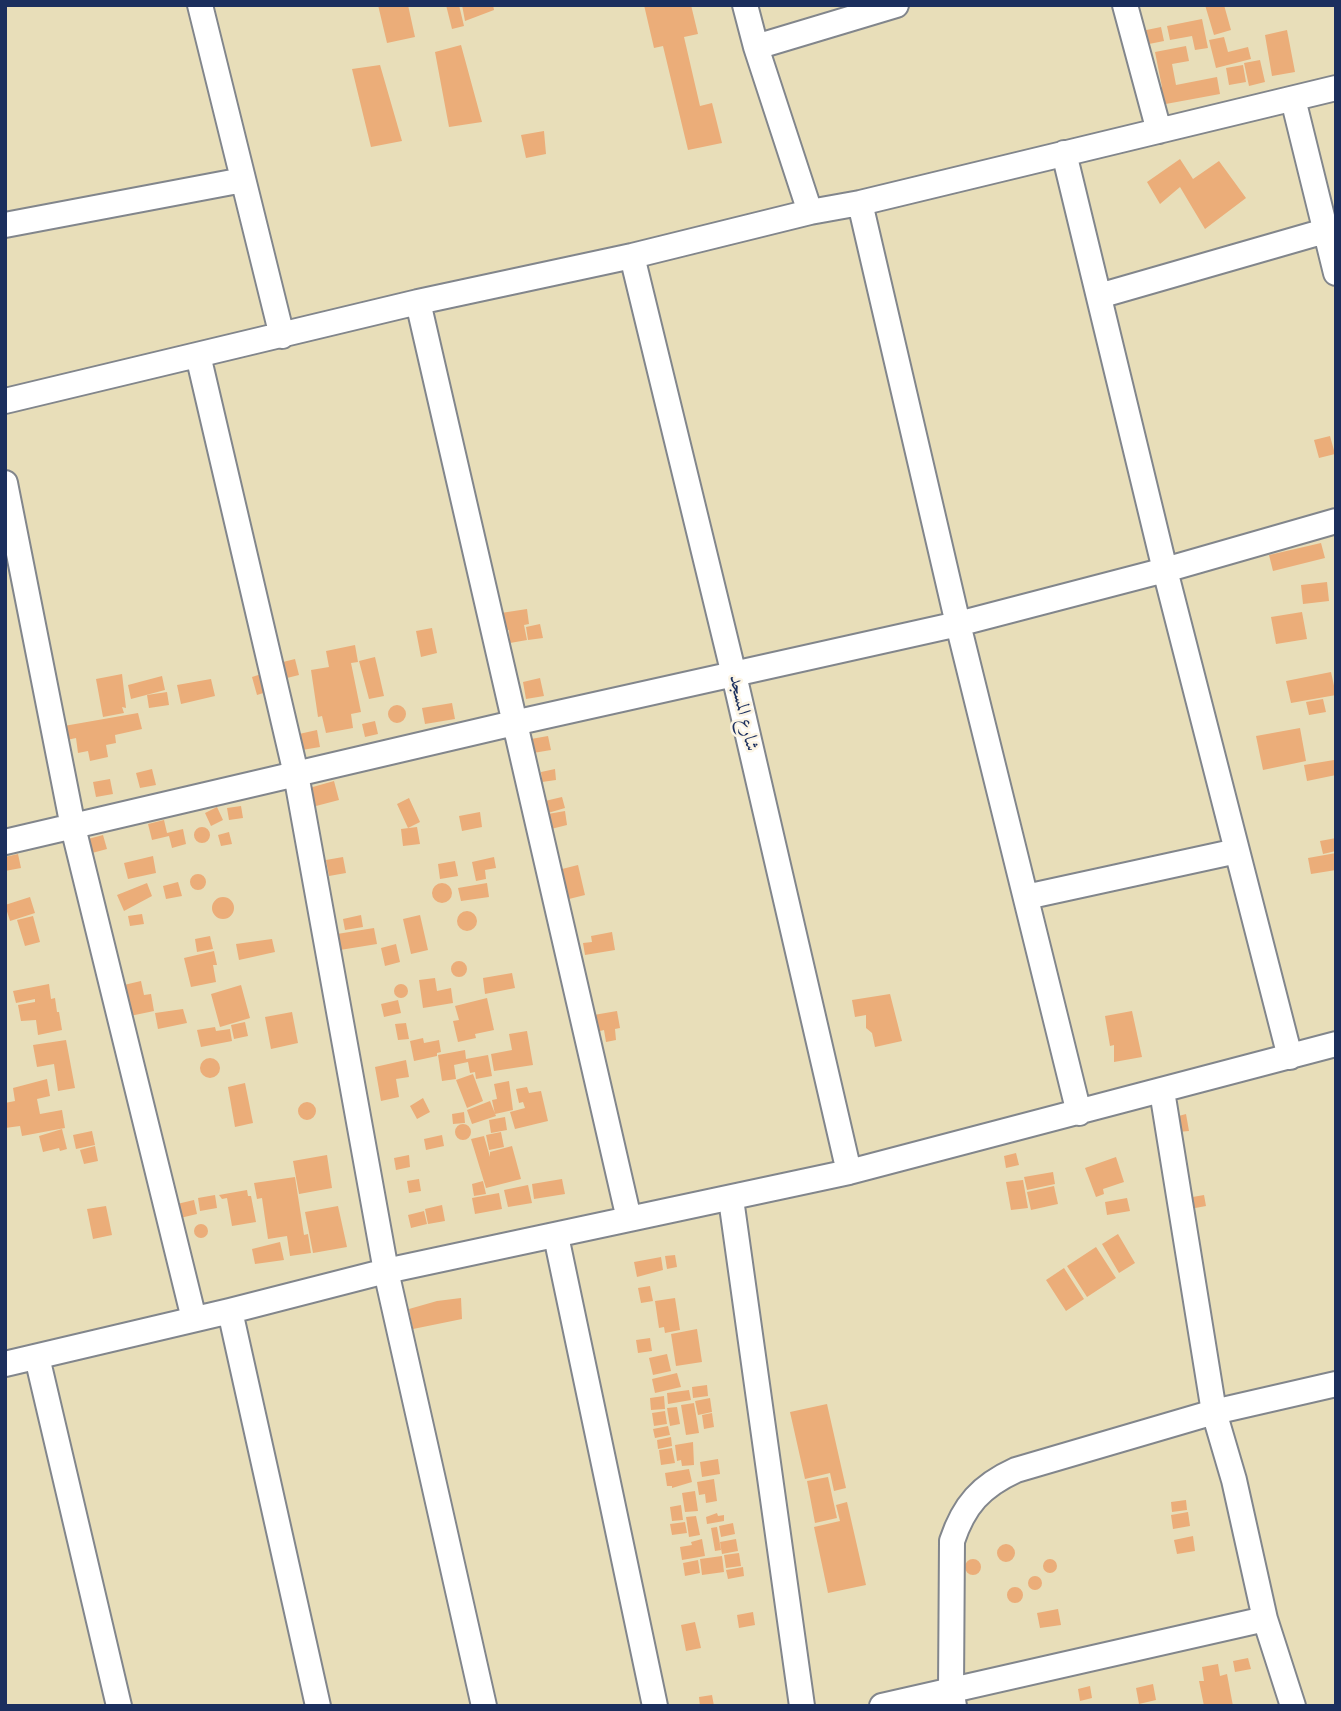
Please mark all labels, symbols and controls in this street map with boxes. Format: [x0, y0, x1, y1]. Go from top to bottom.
street label: شارع المسجد [723, 673, 763, 753]

